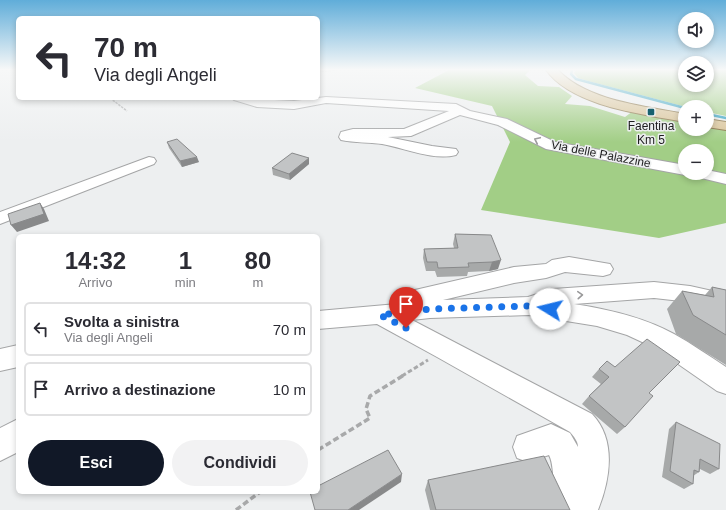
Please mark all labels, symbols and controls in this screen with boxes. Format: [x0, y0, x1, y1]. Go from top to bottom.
map controls [678, 12, 714, 180]
button: sound [678, 12, 714, 48]
icon: left [28, 32, 80, 84]
text: 70 m [94, 32, 158, 63]
button: layers [678, 56, 714, 92]
text: Via degli Angeli [94, 65, 217, 85]
button: + [678, 100, 714, 136]
marker: Faentina Km 5 [646, 107, 656, 117]
place label: Faentina Km 5 [628, 119, 675, 147]
one-way arrow [534, 137, 542, 145]
street label: Via delle Palazzine [550, 137, 652, 171]
button: − [678, 144, 714, 180]
text: 14:32 [65, 247, 126, 274]
text: 1 [179, 247, 192, 274]
text: 80 [245, 247, 271, 274]
text: Arrivo [78, 275, 112, 290]
text: min [175, 275, 196, 290]
text: m [252, 275, 263, 290]
pin [389, 287, 423, 328]
position arrow [529, 288, 571, 330]
one-way arrow [577, 290, 583, 299]
icon: arrive [395, 293, 417, 315]
text: Svolta a sinistra [64, 313, 179, 330]
icon: left [30, 318, 52, 340]
text: 70 m [273, 321, 306, 338]
text: Via degli Angeli [64, 330, 153, 345]
icon: arrive [30, 378, 52, 400]
text: Arrivo a destinazione [64, 381, 216, 398]
text: 10 m [273, 381, 306, 398]
button: Esci [28, 440, 164, 486]
button: Condividi [172, 440, 308, 486]

